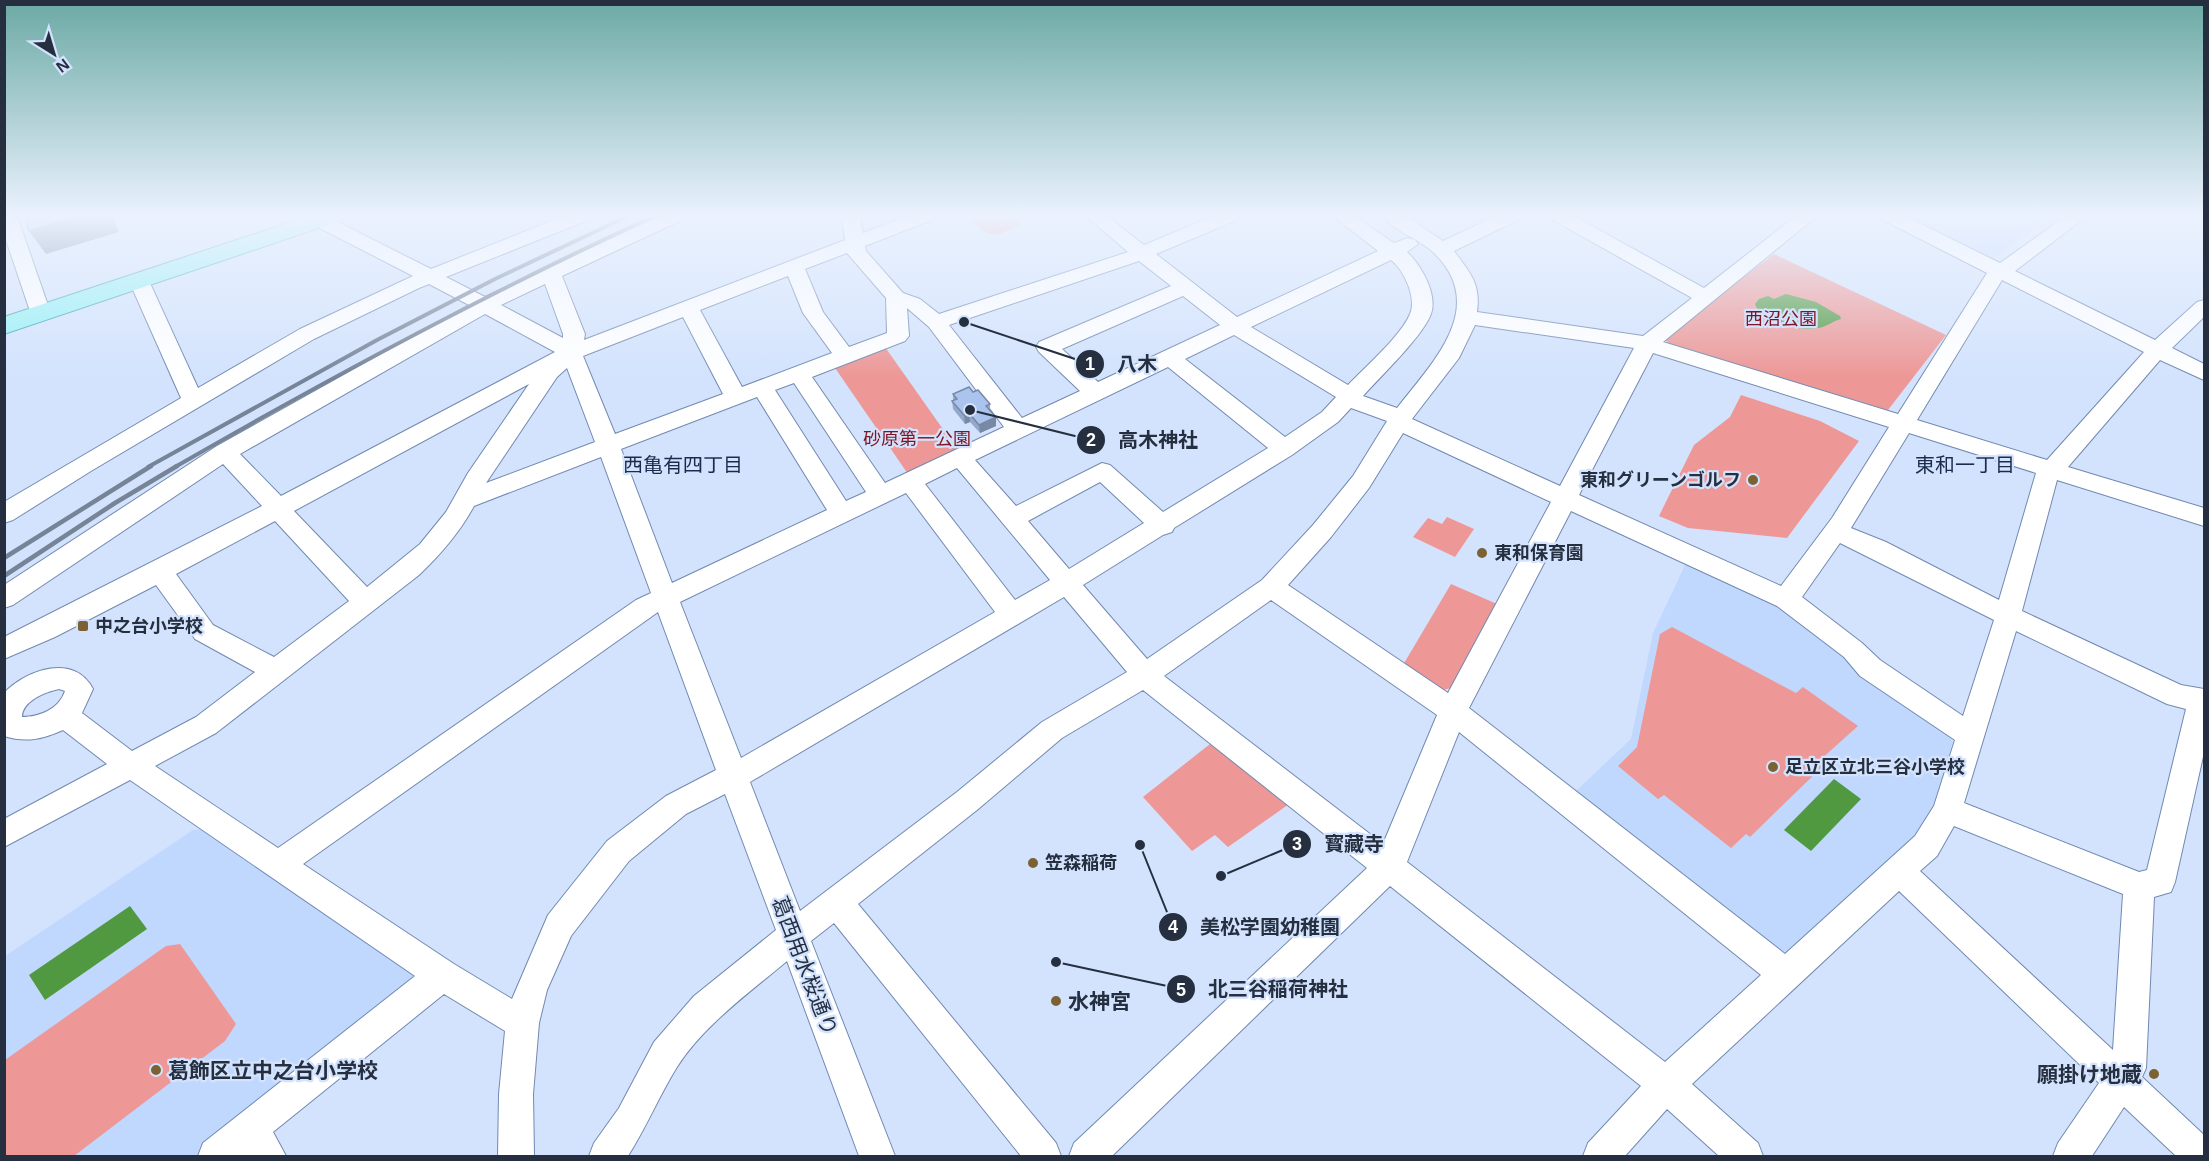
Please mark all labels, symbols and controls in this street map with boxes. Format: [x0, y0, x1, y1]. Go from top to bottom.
north arrow [24, 24, 84, 84]
text: N [53, 55, 72, 76]
park label: 西沼公園 [1745, 309, 1817, 329]
callout: 八木 [1075, 345, 1169, 383]
text: 八木 [1117, 353, 1157, 375]
text: 1 [1085, 354, 1095, 374]
callout: 高木神社 [1076, 421, 1210, 459]
park label: 砂原第一公園 [863, 429, 971, 449]
text: 高木神社 [1118, 429, 1198, 451]
text: 2 [1086, 430, 1096, 450]
district label: 西亀有四丁目 [623, 454, 743, 476]
district label: 東和一丁目 [1915, 454, 2015, 476]
place label: 東和グリーンゴルフ [1580, 470, 1741, 490]
marker: 東和グリーンゴルフ [1746, 473, 1760, 487]
place label: 東和保育園 [1494, 543, 1584, 563]
marker: 東和保育園 [1475, 546, 1489, 560]
place label: 中之台小学校 [95, 616, 203, 636]
marker: 中之台小学校 [76, 619, 90, 633]
place label: 足立区立北三谷小学校 [1785, 757, 1965, 777]
marker: 足立区立北三谷小学校 [1766, 760, 1780, 774]
callout: 寳藏寺 [1282, 825, 1396, 863]
text: 寳藏寺 [1324, 833, 1384, 855]
text: 3 [1292, 834, 1302, 854]
place label: 笠森稲荷 [1045, 853, 1117, 873]
marker: 笠森稲荷 [1026, 856, 1040, 870]
street label: 葛西用水桜通り [768, 893, 842, 1039]
callout: 美松学園幼稚園 [1158, 908, 1352, 946]
text: 美松学園幼稚園 [1200, 916, 1340, 938]
text: 4 [1168, 917, 1178, 937]
callout: 北三谷稲荷神社 [1166, 970, 1360, 1008]
text: 北三谷稲荷神社 [1208, 978, 1348, 1000]
text: 5 [1176, 980, 1186, 1000]
place label: 水神宮 [1068, 990, 1131, 1013]
marker: 水神宮 [1049, 994, 1063, 1008]
place label: 葛飾区立中之台小学校 [168, 1059, 378, 1082]
marker: 葛飾区立中之台小学校 [149, 1063, 163, 1077]
place label: 願掛け地蔵 [2037, 1063, 2142, 1086]
marker: 願掛け地蔵 [2147, 1067, 2161, 1081]

